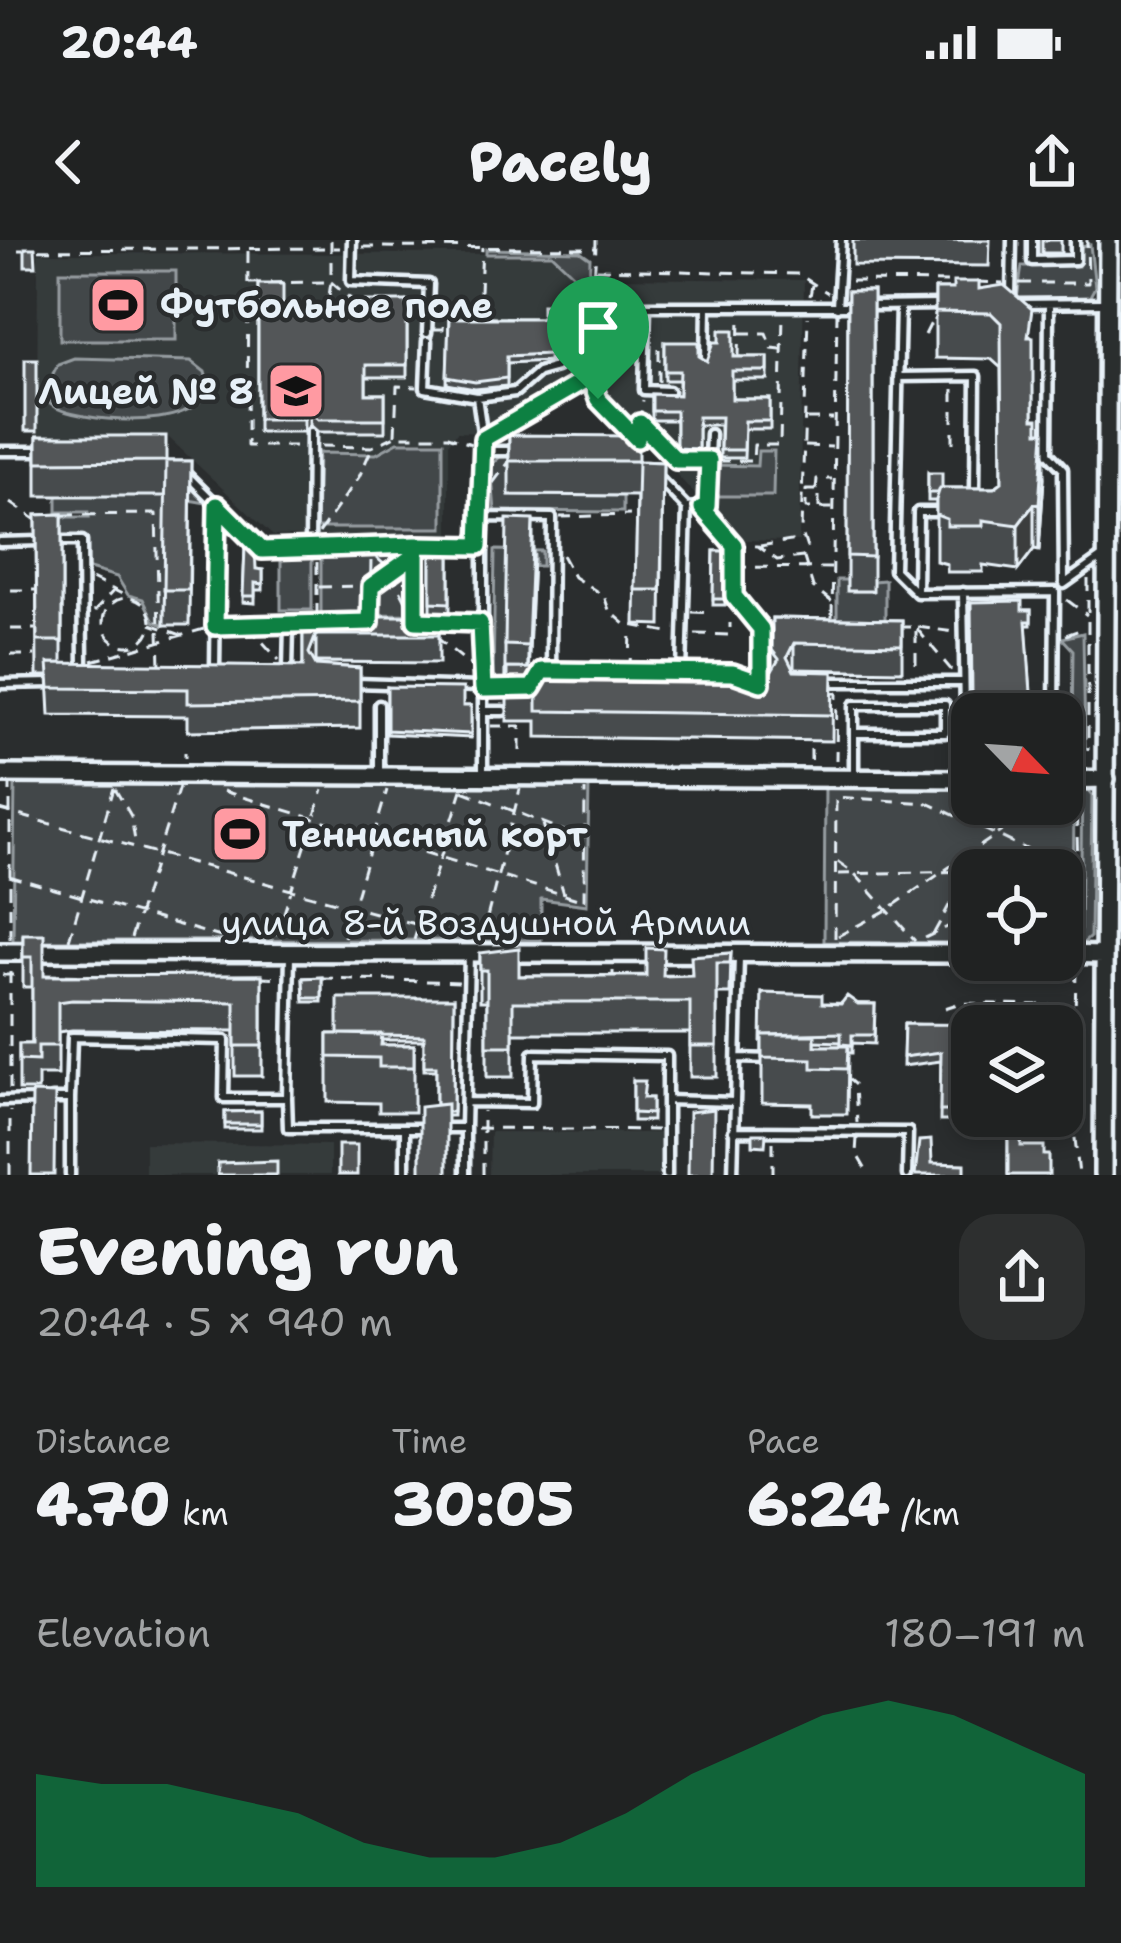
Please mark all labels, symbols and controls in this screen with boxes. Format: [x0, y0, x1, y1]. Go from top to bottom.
text: 20:44 [60, 12, 198, 72]
text: Pacely [469, 126, 652, 198]
icon: back [36, 129, 102, 195]
icon: share [1019, 129, 1085, 195]
sports icon: Футбольное поле [87, 274, 149, 336]
pin [547, 276, 649, 399]
place label: Футбольное поле [160, 281, 493, 330]
icon: arrive [565, 294, 631, 360]
school or university icon: Лицей № 8 [265, 360, 327, 422]
place label: Лицей № 8 [38, 367, 254, 416]
north arrow [951, 693, 1083, 825]
map controls [951, 693, 1083, 1137]
sports icon: Теннисный корт [209, 803, 271, 865]
place label: Теннисный корт [282, 810, 588, 859]
button: locate [951, 849, 1083, 981]
street label: улица 8-й Воздушной Армии [221, 898, 751, 947]
button: layers [951, 1005, 1083, 1137]
text: Evening run [36, 1207, 459, 1295]
button: share [959, 1214, 1085, 1340]
text: 20:44 · 5 × 940 m [36, 1296, 393, 1348]
text: Distance [36, 1419, 171, 1464]
text: Time [392, 1419, 467, 1464]
text: Pace [747, 1419, 820, 1464]
text: 4.70 [36, 1464, 171, 1544]
text: 30:05 [392, 1464, 574, 1544]
text: 6:24 [747, 1464, 890, 1544]
text: km [171, 1491, 229, 1536]
text: /km [890, 1491, 960, 1536]
text: Elevation [36, 1607, 211, 1659]
text: 180–191 m [884, 1607, 1085, 1659]

